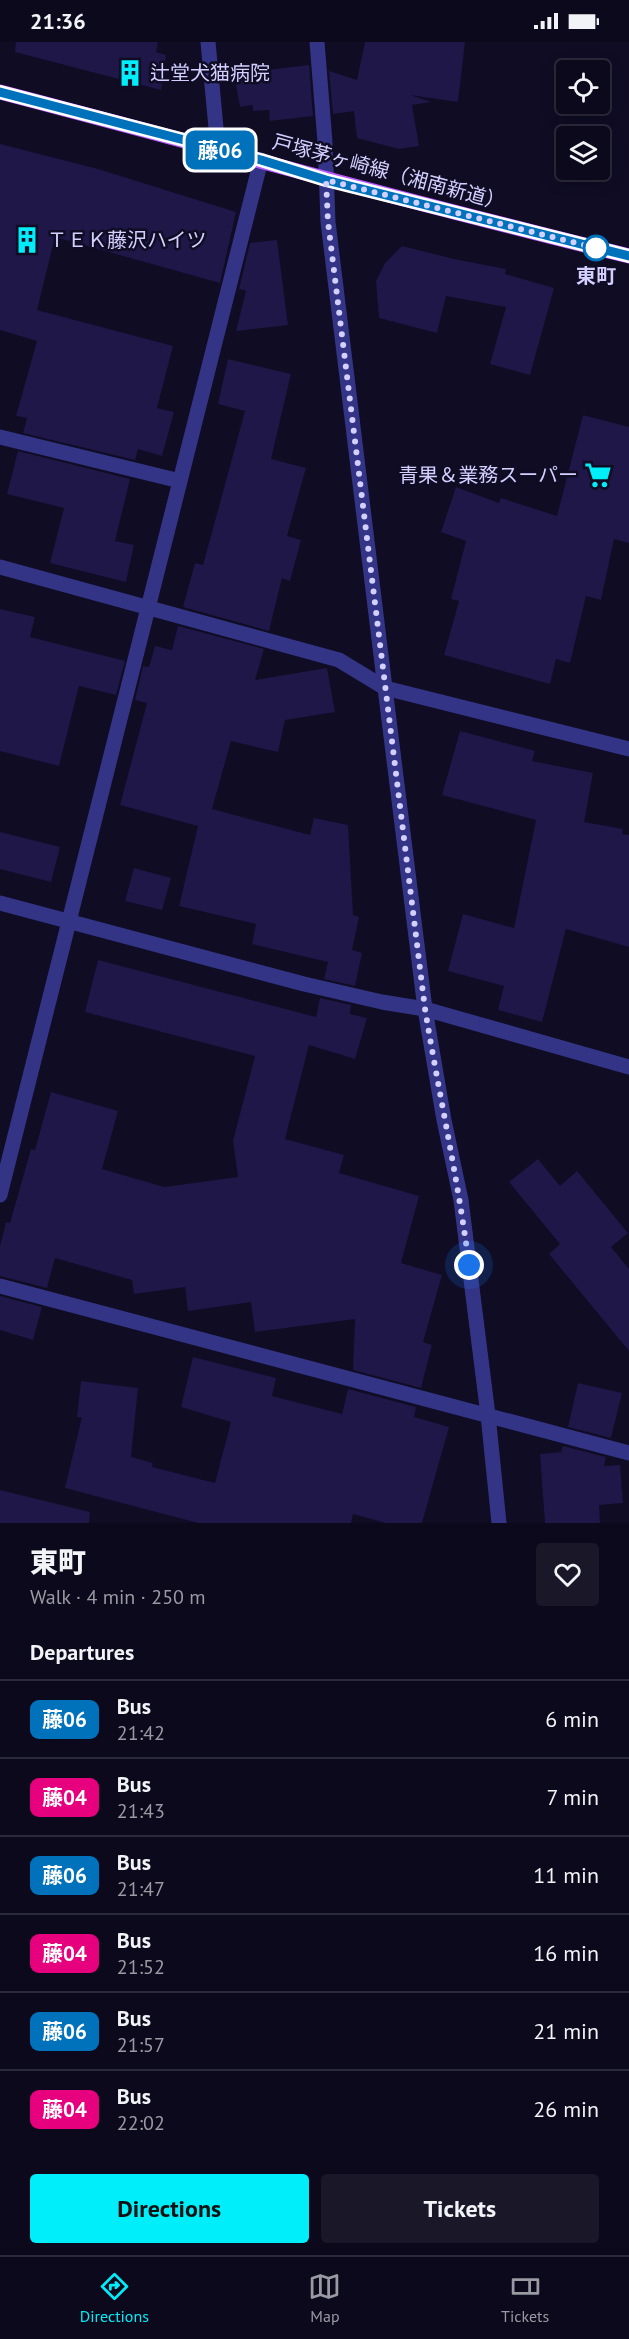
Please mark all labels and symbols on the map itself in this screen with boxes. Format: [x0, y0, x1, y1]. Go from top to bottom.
building icon: 辻堂犬猫病院 [115, 58, 145, 88]
place label: 辻堂犬猫病院 [150, 60, 270, 86]
street label: 戸塚茅ヶ崎線（湘南新道） [270, 128, 508, 216]
line badge: 藤06 [186, 130, 254, 170]
building icon: ＴＥＫ藤沢ハイツ [12, 225, 42, 255]
place label: ＴＥＫ藤沢ハイツ [47, 227, 207, 253]
marker: 東町 [583, 235, 609, 261]
place label: 東町 [576, 263, 616, 289]
supermarket icon: 青果＆業務スーパー [583, 460, 613, 490]
place label: 青果＆業務スーパー [398, 462, 578, 488]
your location [454, 1250, 484, 1280]

